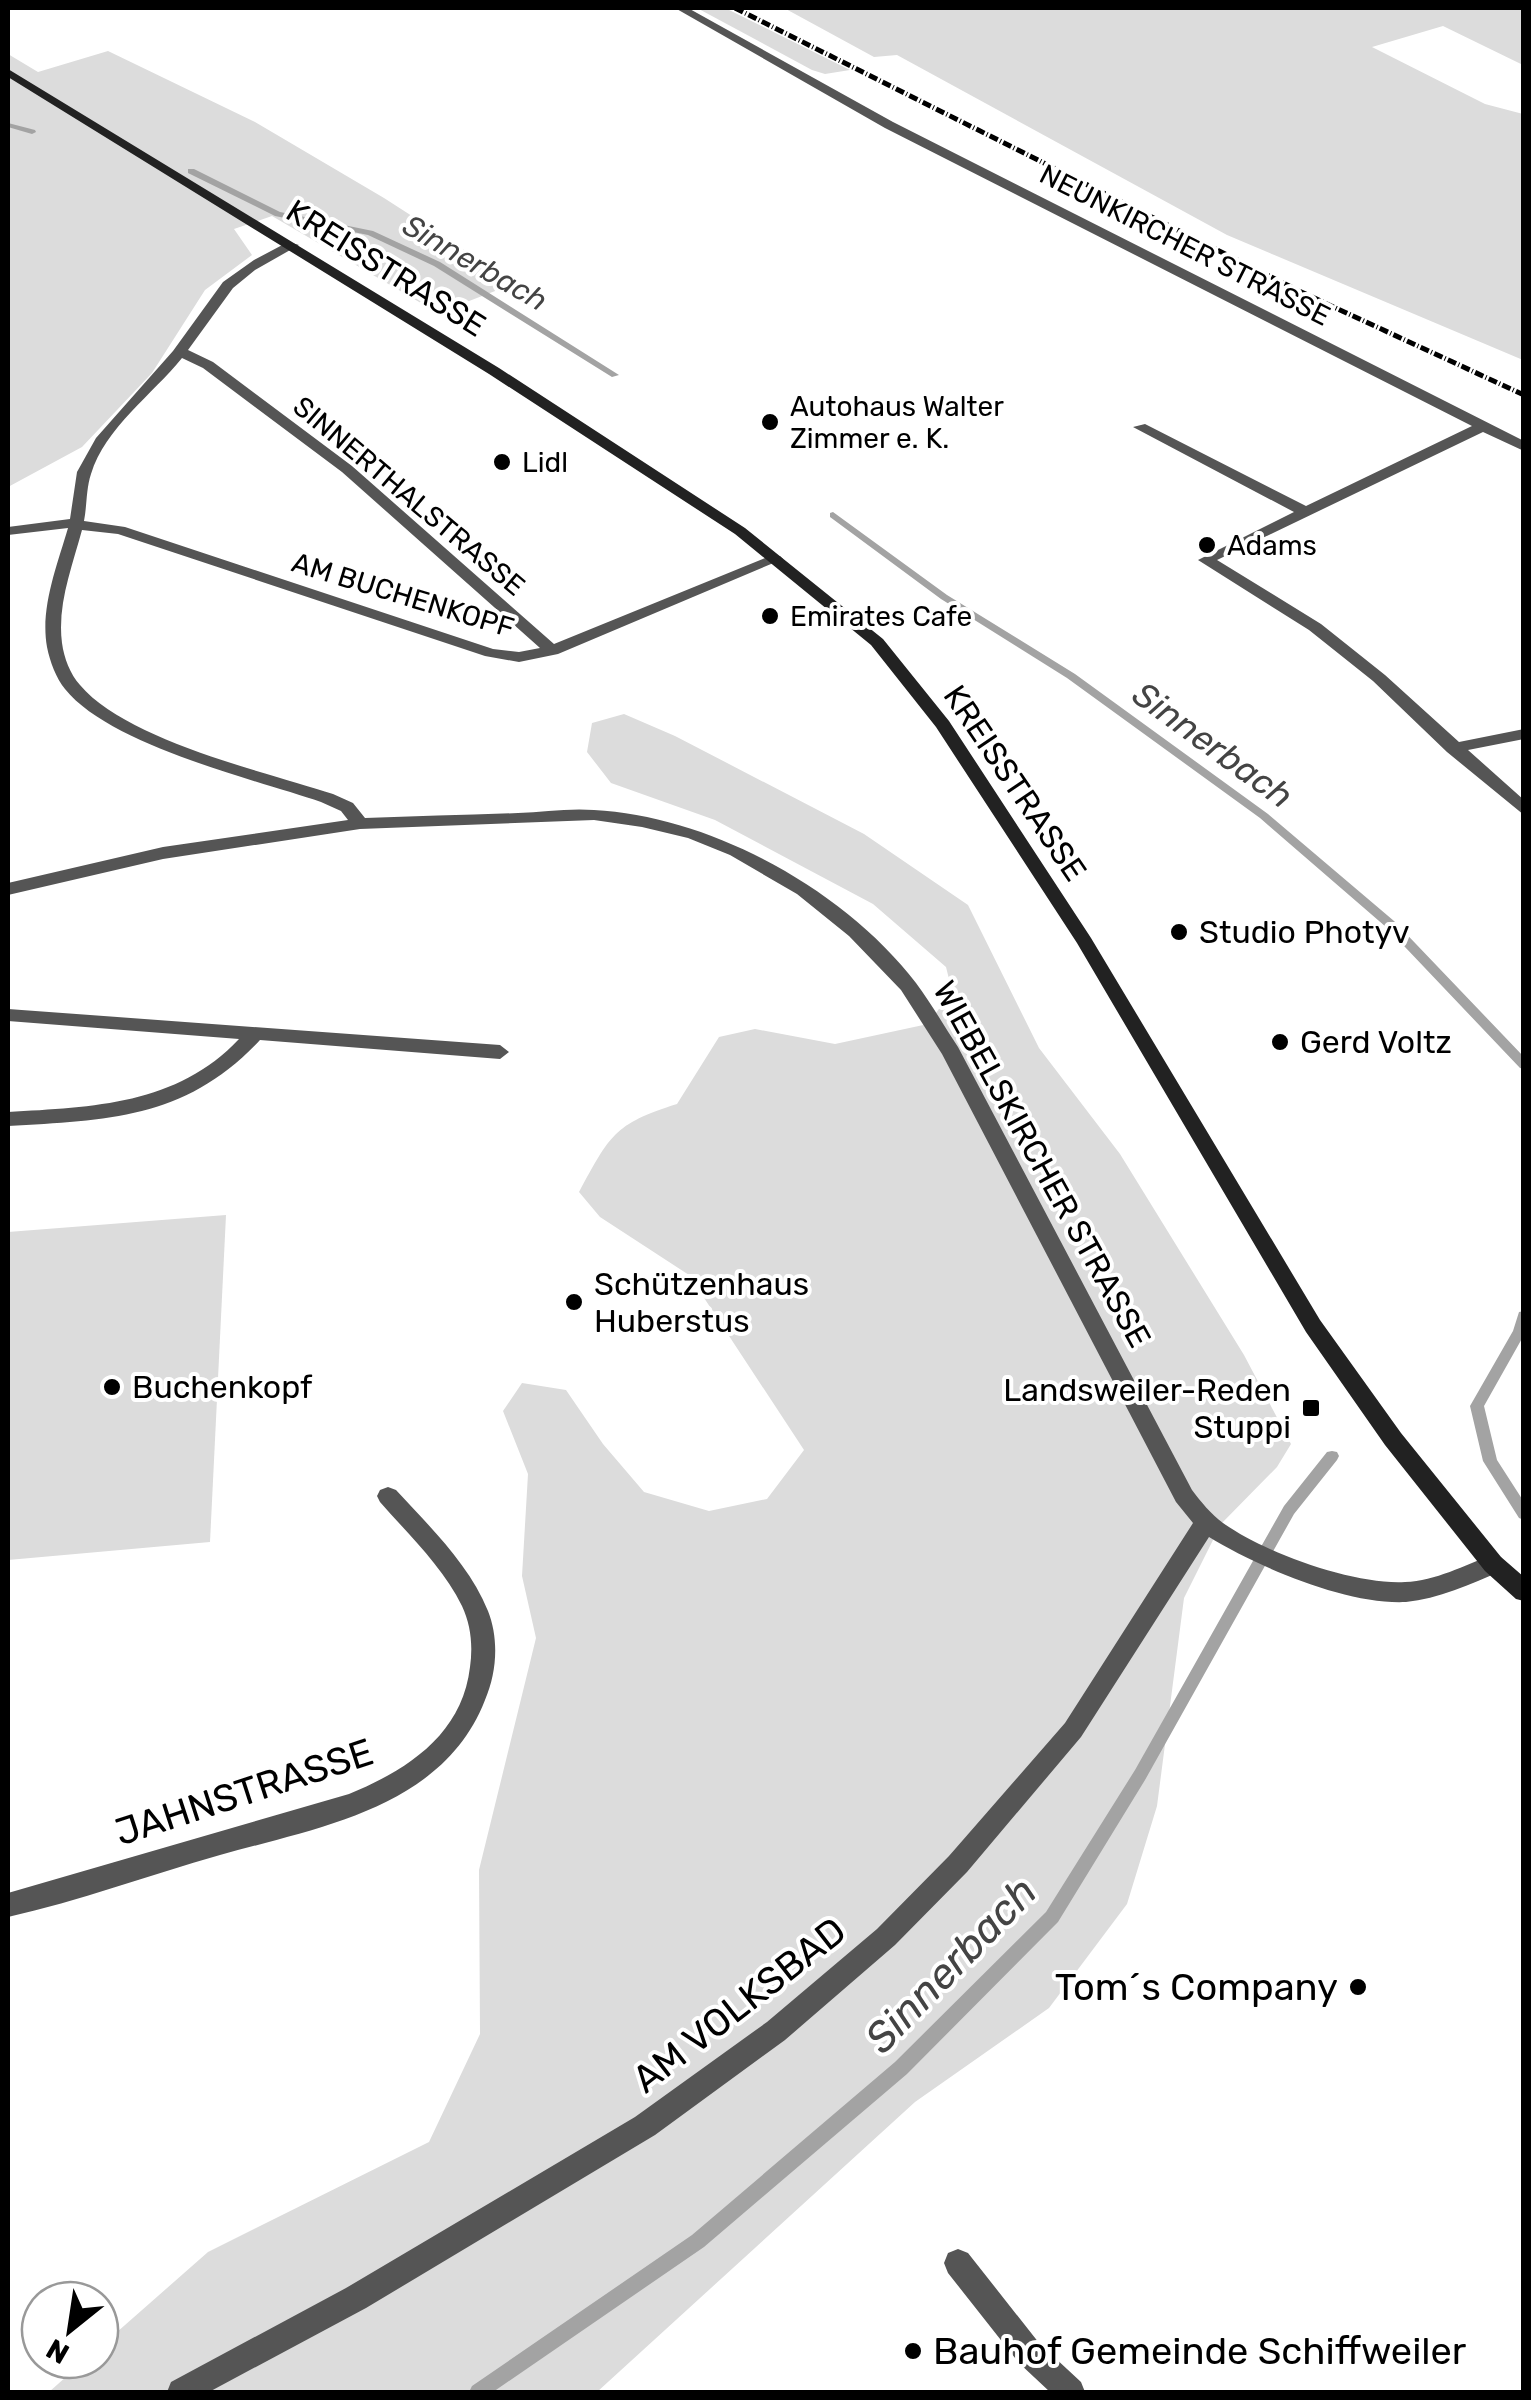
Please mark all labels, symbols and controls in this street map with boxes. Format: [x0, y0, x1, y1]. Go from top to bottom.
street label: NEUNKIRCHER STRASSE [1034, 157, 1336, 333]
street label: KREISSTRASSE [279, 192, 493, 344]
water label: Sinnerbach [396, 207, 554, 319]
street label: SINNERTHALSTRASSE [287, 390, 531, 602]
place label: Autohaus Walter Zimmer e. K. [790, 390, 1004, 455]
marker: Autohaus Walter Zimmer e. K. [759, 411, 781, 433]
place label: Lidl [522, 446, 568, 479]
marker: Lidl [491, 451, 513, 473]
place label: Adams [1227, 529, 1317, 562]
marker: Adams [1196, 534, 1218, 556]
street label: AM BUCHENKOPF [288, 546, 518, 644]
place label: Emirates Cafe [790, 600, 972, 633]
marker: Emirates Cafe [759, 605, 781, 627]
water label: Sinnerbach [1125, 673, 1301, 817]
street label: KREISSTRASSE [936, 678, 1094, 888]
place label: Studio Photyv [1199, 913, 1410, 951]
marker: Studio Photyv [1168, 921, 1190, 943]
street label: WIEBELSKIRCHER STRASSE [925, 974, 1159, 1354]
place label: Gerd Voltz [1300, 1023, 1452, 1061]
marker: Gerd Voltz [1269, 1031, 1291, 1053]
place label: Schützenhaus Huberstus [594, 1265, 809, 1340]
marker: Schützenhaus Huberstus [563, 1291, 585, 1313]
place label: Buchenkopf [132, 1368, 313, 1406]
place label: Landsweiler-Reden Stuppi [1003, 1371, 1291, 1446]
marker: Buchenkopf [101, 1376, 123, 1398]
marker: Landsweiler-Reden Stuppi [1300, 1397, 1322, 1419]
street label: JAHNSTRASSE [109, 1729, 379, 1855]
water label: Sinnerbach [855, 1867, 1047, 2063]
street label: AM VOLKSBAD [623, 1908, 855, 2102]
place label: Tom´s Company [1055, 1964, 1338, 2010]
marker: Tom´s Company [1347, 1976, 1369, 1998]
north arrow [20, 2280, 120, 2380]
place label: Bauhof Gemeinde Schiffweiler [933, 2328, 1467, 2374]
text: N [41, 2332, 75, 2371]
marker: Bauhof Gemeinde Schiffweiler [902, 2340, 924, 2362]

